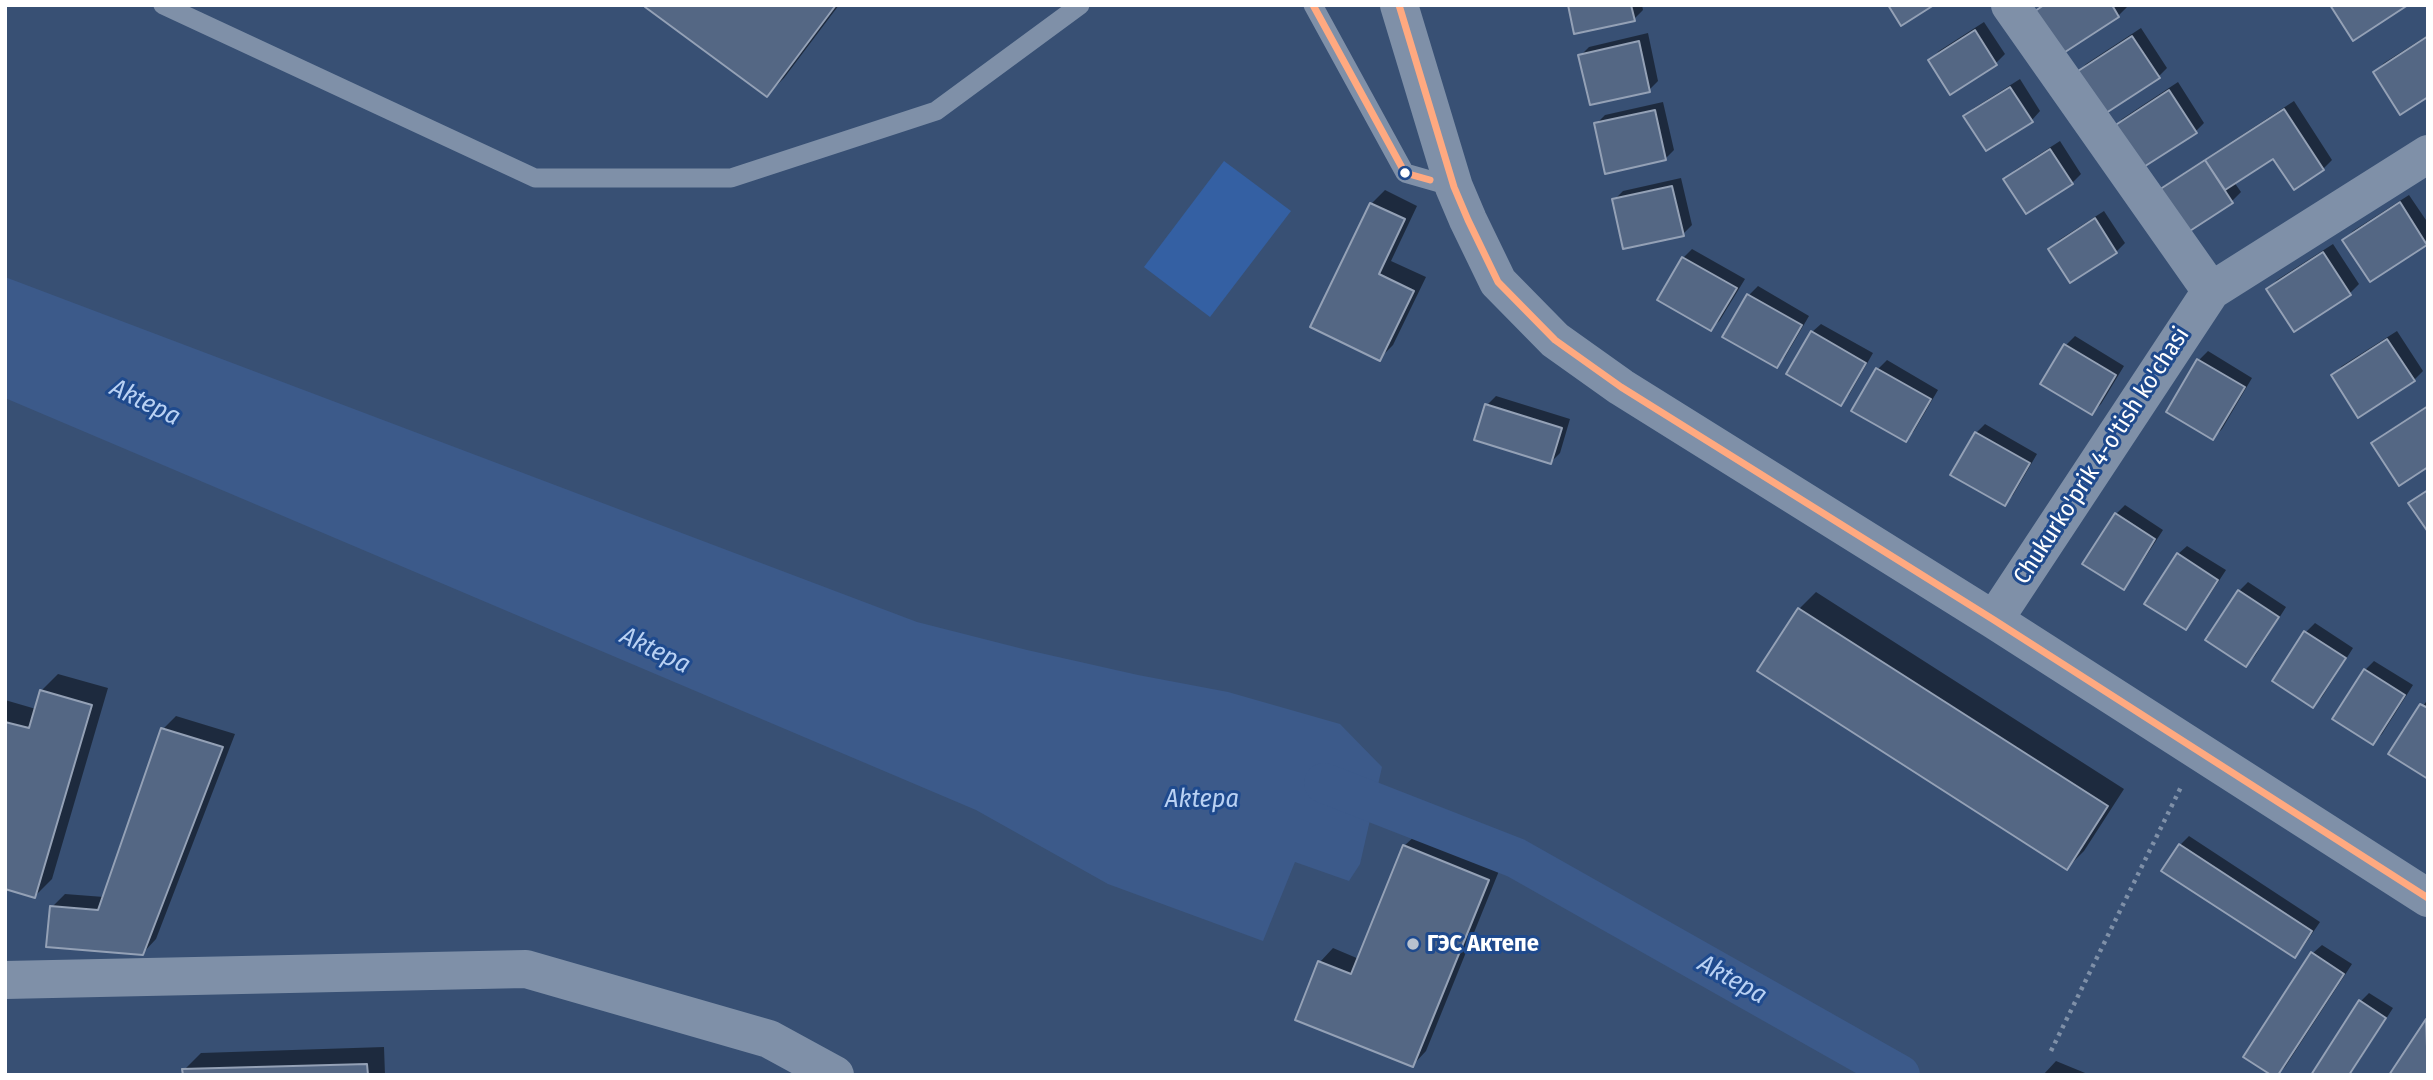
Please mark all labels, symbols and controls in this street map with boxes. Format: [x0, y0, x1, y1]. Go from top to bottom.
unlabelled marker [1398, 166, 1412, 180]
street label: Chukurko'prik 4-o'tish ko'chasi [2008, 322, 2196, 590]
water label: Aktepa [105, 373, 185, 433]
water label: Aktepa [615, 621, 695, 681]
water label: Aktepa [1165, 784, 1239, 816]
place label: ГЭС Актепe [1427, 930, 1539, 958]
marker: ГЭС Актепe [1405, 936, 1421, 952]
water label: Aktepa [1692, 948, 1772, 1012]

